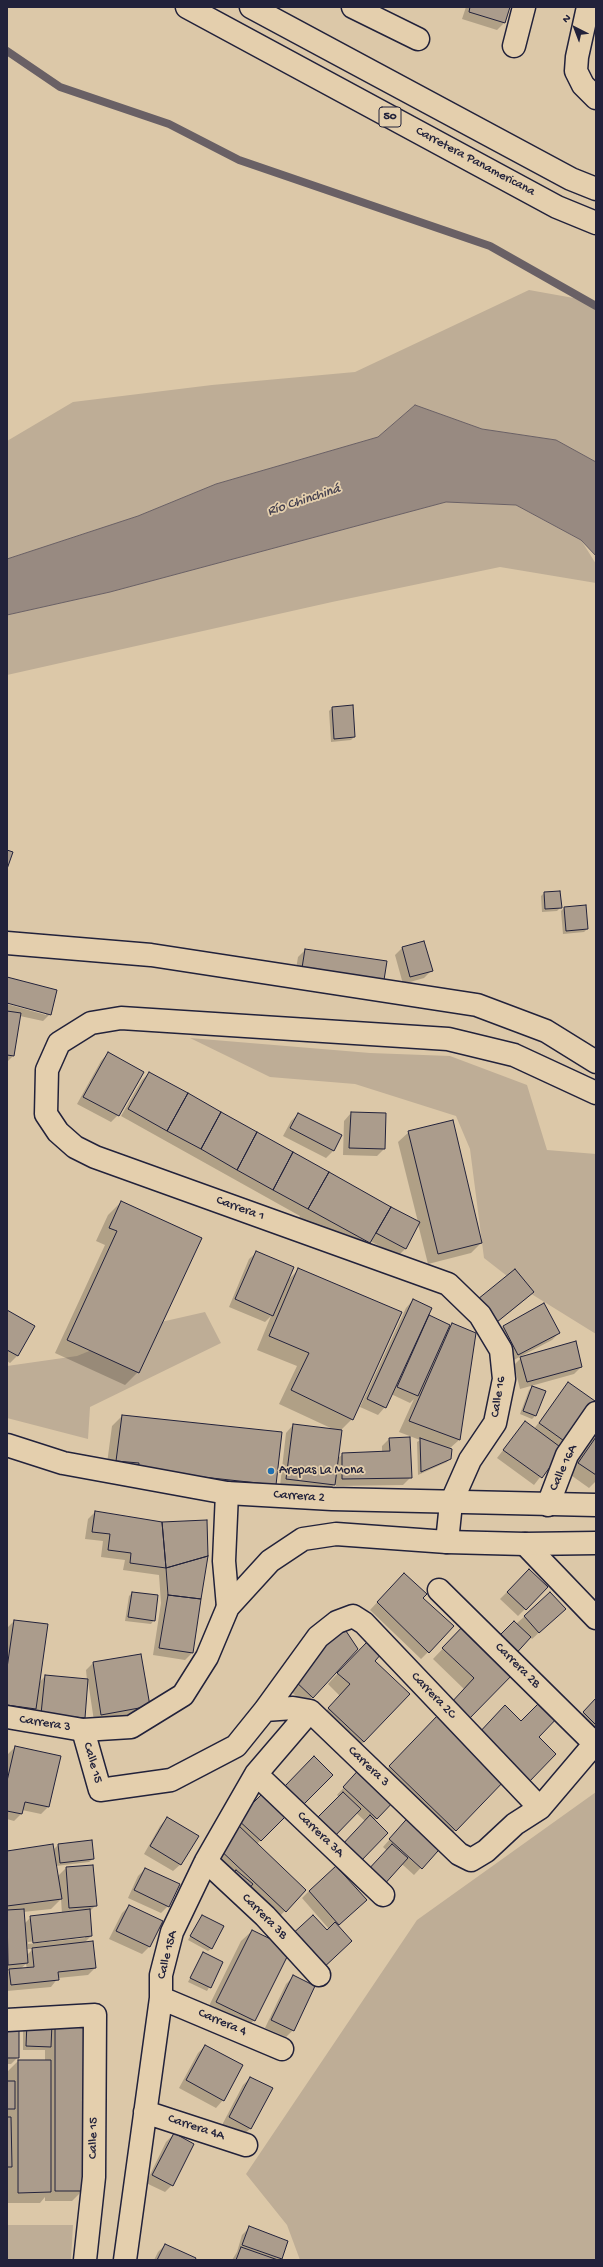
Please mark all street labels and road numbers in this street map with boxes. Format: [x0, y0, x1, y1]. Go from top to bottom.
road number: 50 [379, 107, 401, 127]
street label: Carretera Panamericana [413, 124, 537, 200]
street label: Carrera 1 [214, 1193, 266, 1225]
street label: Calle 16 [488, 1375, 510, 1419]
street label: Calle 16A [547, 1442, 581, 1494]
street label: Carrera 2 [273, 1487, 325, 1507]
street label: Carrera 2B [491, 1640, 543, 1692]
street label: Carrera 2C [407, 1670, 459, 1722]
street label: Carrera 3 [18, 1712, 72, 1736]
street label: Calle 15 [79, 1741, 105, 1785]
street label: Carrera 3 [344, 1743, 392, 1791]
street label: Carrera 3A [293, 1809, 347, 1861]
street label: Carrera 3B [238, 1891, 290, 1943]
street label: Calle 15A [154, 1929, 182, 1981]
street label: Carrera 4 [195, 2006, 249, 2040]
street label: Carrera 4A [166, 2111, 226, 2145]
street label: Calle 15 [86, 2117, 102, 2159]

